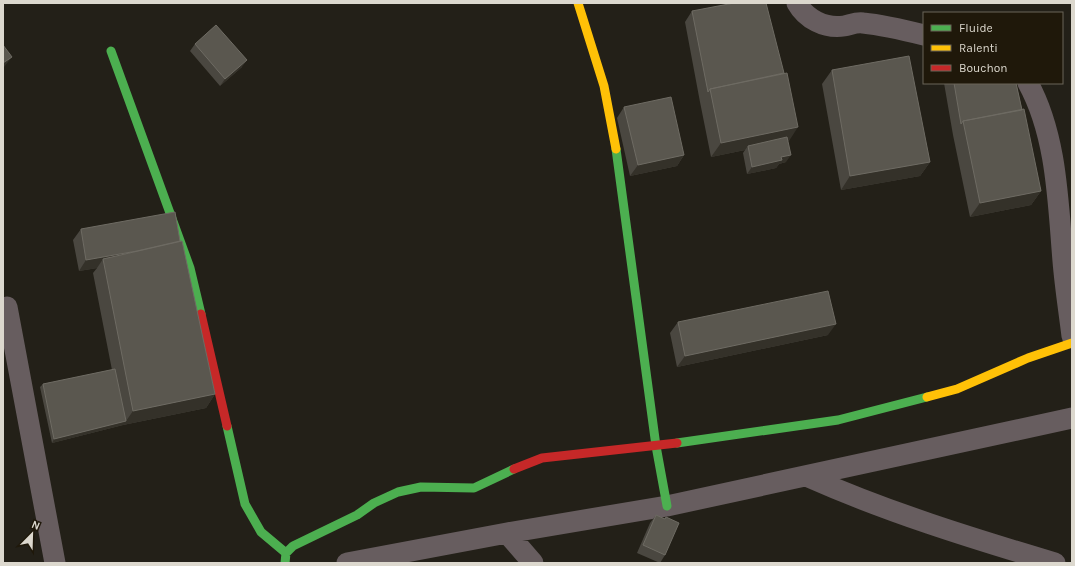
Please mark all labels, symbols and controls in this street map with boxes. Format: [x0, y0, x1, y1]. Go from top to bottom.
legend [923, 12, 1063, 84]
text: Fluide [959, 21, 993, 35]
text: Ralenti [959, 41, 998, 55]
text: Bouchon [959, 61, 1008, 75]
north arrow [12, 514, 52, 554]
text: N [30, 518, 42, 533]

